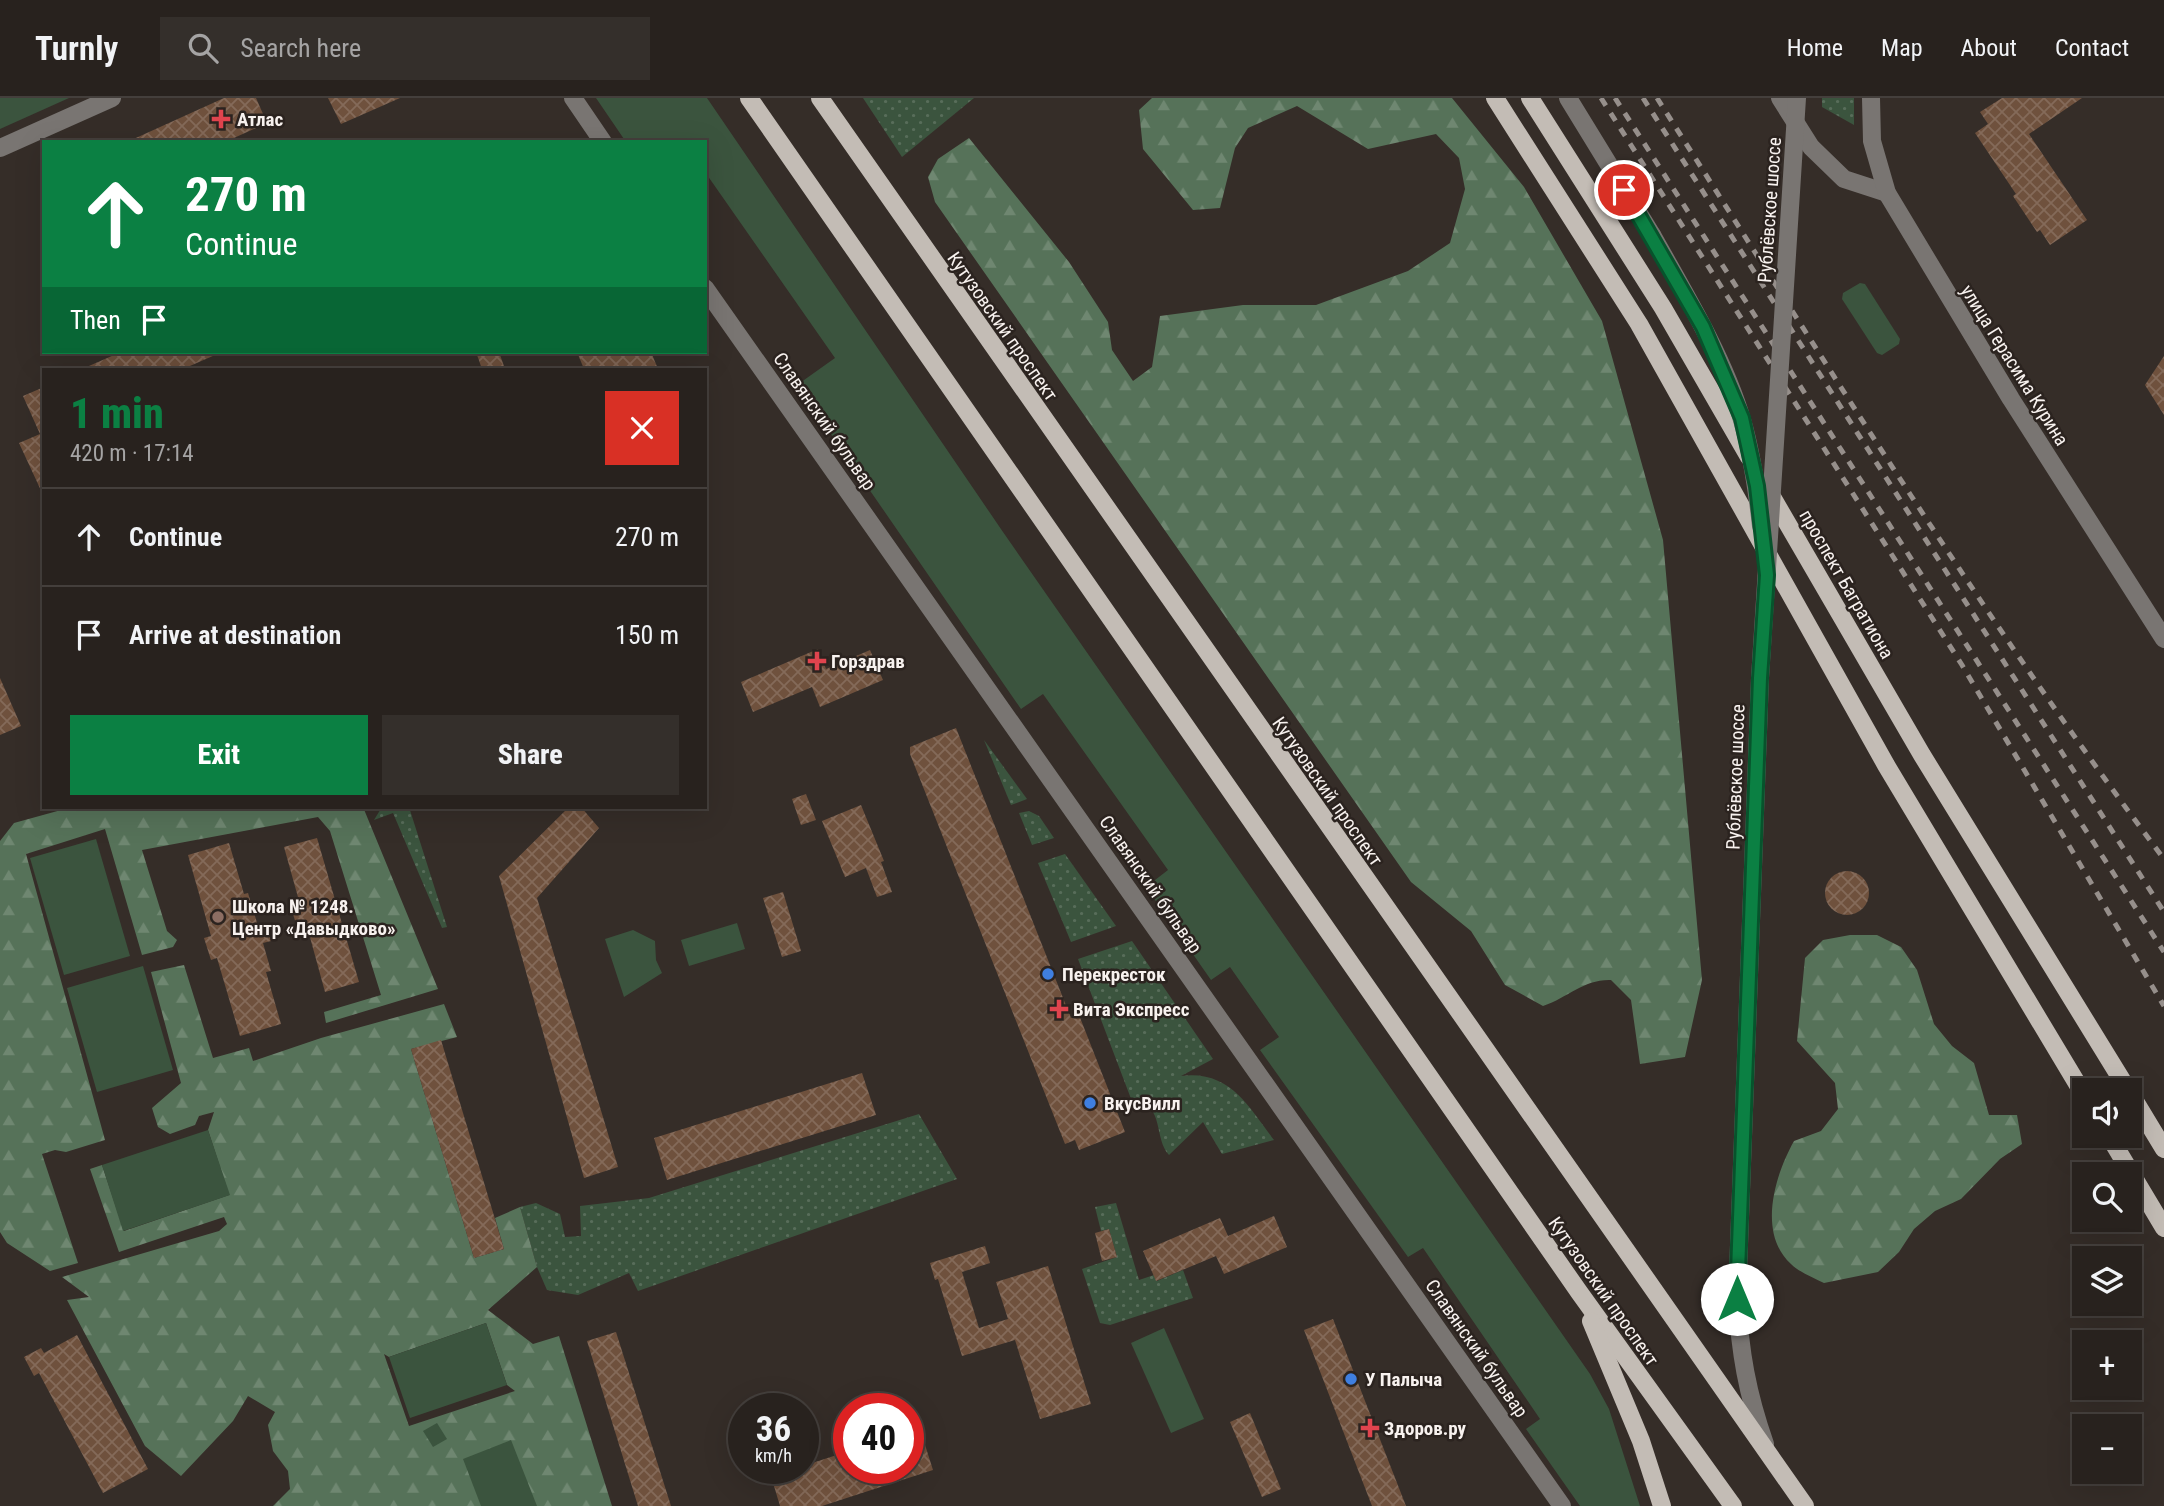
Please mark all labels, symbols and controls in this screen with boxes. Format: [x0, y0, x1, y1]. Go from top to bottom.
search box [160, 17, 650, 80]
text: Turnly [35, 29, 118, 68]
icon: search [184, 29, 222, 67]
text: Search here [240, 33, 361, 63]
text: Home [1787, 34, 1843, 62]
text: Map [1881, 34, 1923, 62]
text: About [1961, 34, 2017, 62]
text: Contact [2055, 34, 2129, 62]
place label: Атлас [237, 108, 284, 131]
marker: Атлас [211, 109, 231, 129]
street label: Рублёвское шоссе [1753, 136, 1786, 284]
pin [1594, 160, 1654, 220]
text: 270 m [185, 166, 307, 223]
icon: ahead [70, 168, 161, 259]
icon: arrive [1605, 171, 1643, 209]
text: Continue [185, 225, 297, 263]
street label: Кутузовский проспект [943, 247, 1063, 405]
street label: улица Герасима Курина [1956, 281, 2073, 450]
icon: arrive [135, 301, 173, 339]
text: Then [70, 305, 121, 335]
street label: Славянский бульвар [768, 348, 881, 495]
text: 1 min [70, 389, 164, 438]
button: close [605, 391, 679, 465]
text: 420 m · 17:14 [70, 440, 194, 467]
street label: проспект Багратиона [1794, 506, 1899, 663]
icon: ahead [70, 518, 108, 556]
text: Continue [129, 522, 222, 552]
text: 270 m [615, 522, 679, 552]
icon: arrive [70, 616, 108, 654]
text: Arrive at destination [129, 620, 341, 650]
text: 150 m [615, 620, 679, 650]
place label: Горздрав [831, 650, 905, 673]
marker: Горздрав [809, 653, 825, 669]
street label: Рублёвское шоссе [1721, 704, 1750, 850]
street label: Кутузовский проспект [1268, 712, 1388, 870]
button: Exit [70, 715, 368, 795]
button: Share [382, 715, 679, 795]
street label: Славянский бульвар [1094, 811, 1207, 958]
place label: Школа № 1248. Центр «Давыдково» [232, 895, 395, 940]
marker: Школа № 1248. Центр «Давыдково» [210, 909, 226, 925]
place label: Перекресток [1062, 963, 1166, 986]
marker: Перекресток [1040, 966, 1056, 982]
place label: Вита Экспресс [1073, 998, 1190, 1021]
marker: Вита Экспресс [1051, 1001, 1067, 1017]
map controls [2072, 1078, 2142, 1484]
button: sound [2072, 1078, 2142, 1148]
place label: ВкусВилл [1104, 1092, 1181, 1115]
marker: ВкусВилл [1082, 1095, 1098, 1111]
button: search [2072, 1162, 2142, 1232]
street label: Кутузовский проспект [1544, 1212, 1664, 1370]
button: layers [2072, 1246, 2142, 1316]
position arrow [1700, 1262, 1774, 1336]
street label: Славянский бульвар [1420, 1275, 1533, 1422]
button: + [2072, 1330, 2142, 1400]
place label: У Палыча [1365, 1368, 1442, 1391]
marker: У Палыча [1343, 1371, 1359, 1387]
speed limit sign: 40 [833, 1393, 924, 1484]
text: 36 [756, 1409, 791, 1450]
button: − [2072, 1414, 2142, 1484]
place label: Здоров.ру [1384, 1417, 1467, 1440]
marker: Здоров.ру [1362, 1420, 1378, 1436]
text: km/h [755, 1445, 792, 1466]

